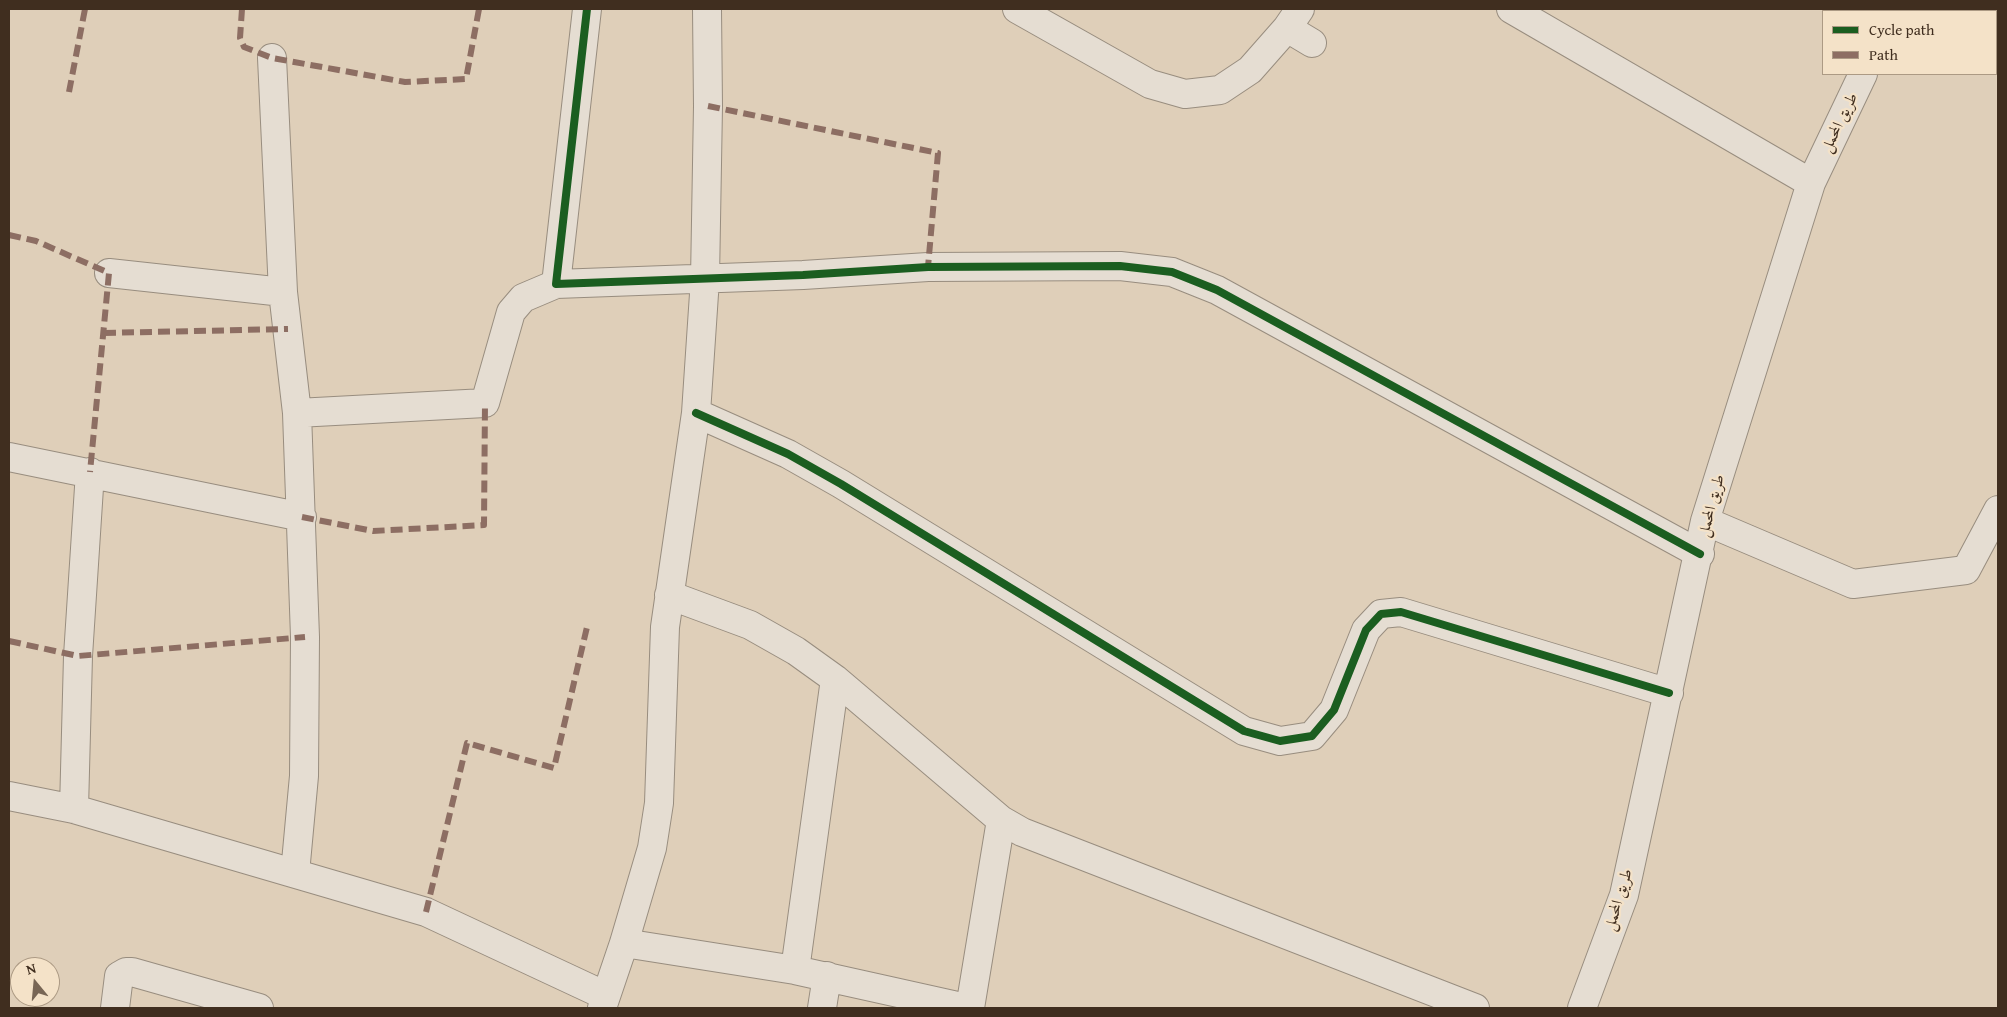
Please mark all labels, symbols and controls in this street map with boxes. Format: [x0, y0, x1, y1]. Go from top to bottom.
legend [1822, 10, 1997, 75]
text: Cycle path [1869, 19, 1935, 40]
text: Path [1869, 44, 1898, 65]
street label: طريق المحمل [1817, 90, 1863, 156]
street label: طريق المحمل [1694, 473, 1730, 539]
street label: طريق المحمل [1600, 867, 1638, 933]
north arrow [10, 957, 60, 1007]
text: N [24, 958, 38, 980]

